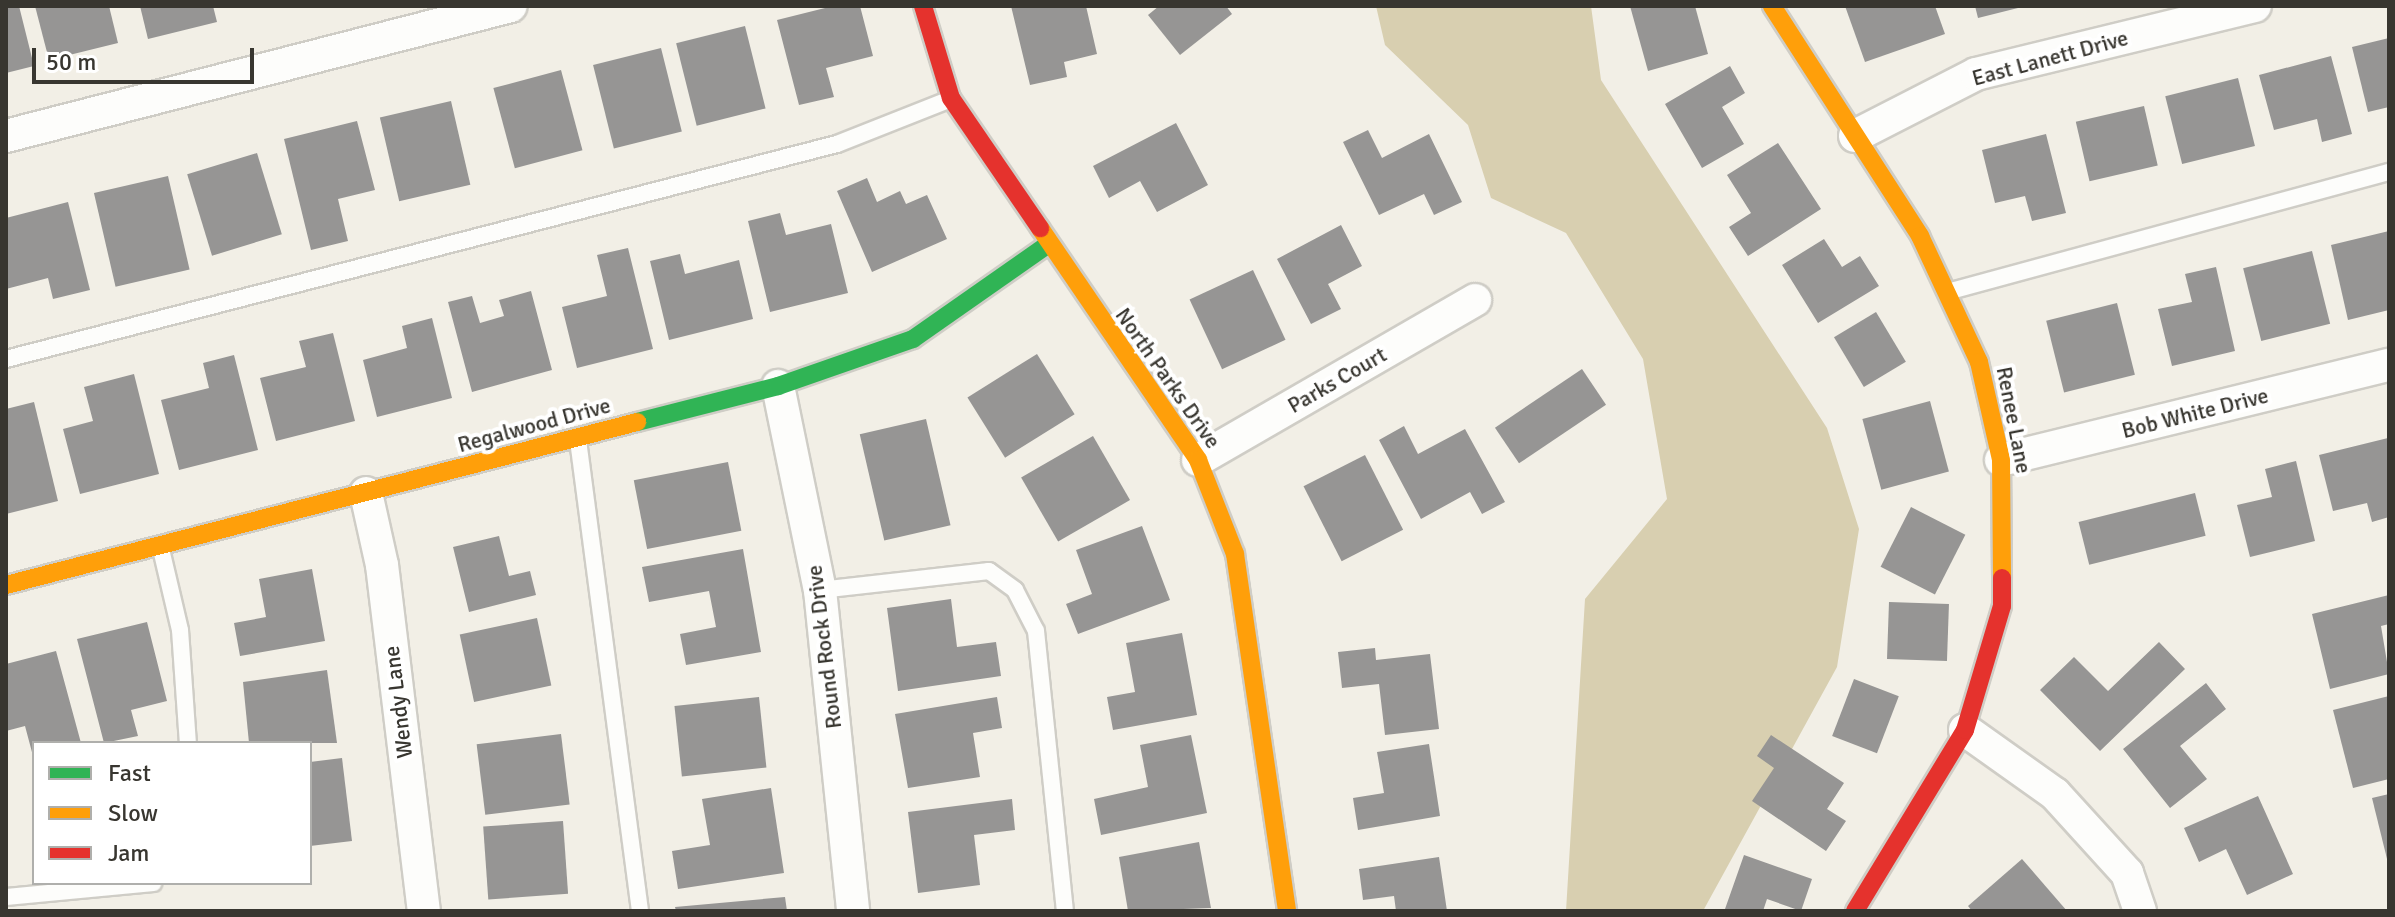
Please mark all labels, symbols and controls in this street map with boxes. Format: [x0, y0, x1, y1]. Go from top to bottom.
street label: East Lanett Drive [1969, 24, 2131, 92]
scale bar [36, 32, 258, 82]
text: 50 m [46, 47, 96, 77]
street label: North Parks Drive [1110, 303, 1226, 453]
street label: Parks Court [1283, 341, 1391, 419]
street label: Renee Lane [1991, 364, 2037, 476]
street label: Bob White Drive [2119, 382, 2271, 444]
street label: Regalwood Drive [455, 392, 613, 458]
street label: Round Rock Drive [801, 564, 847, 730]
street label: Wendy Lane [378, 644, 418, 760]
legend [32, 741, 312, 885]
text: Fast [108, 758, 151, 788]
text: Slow [108, 798, 158, 828]
text: Jam [108, 838, 149, 868]

